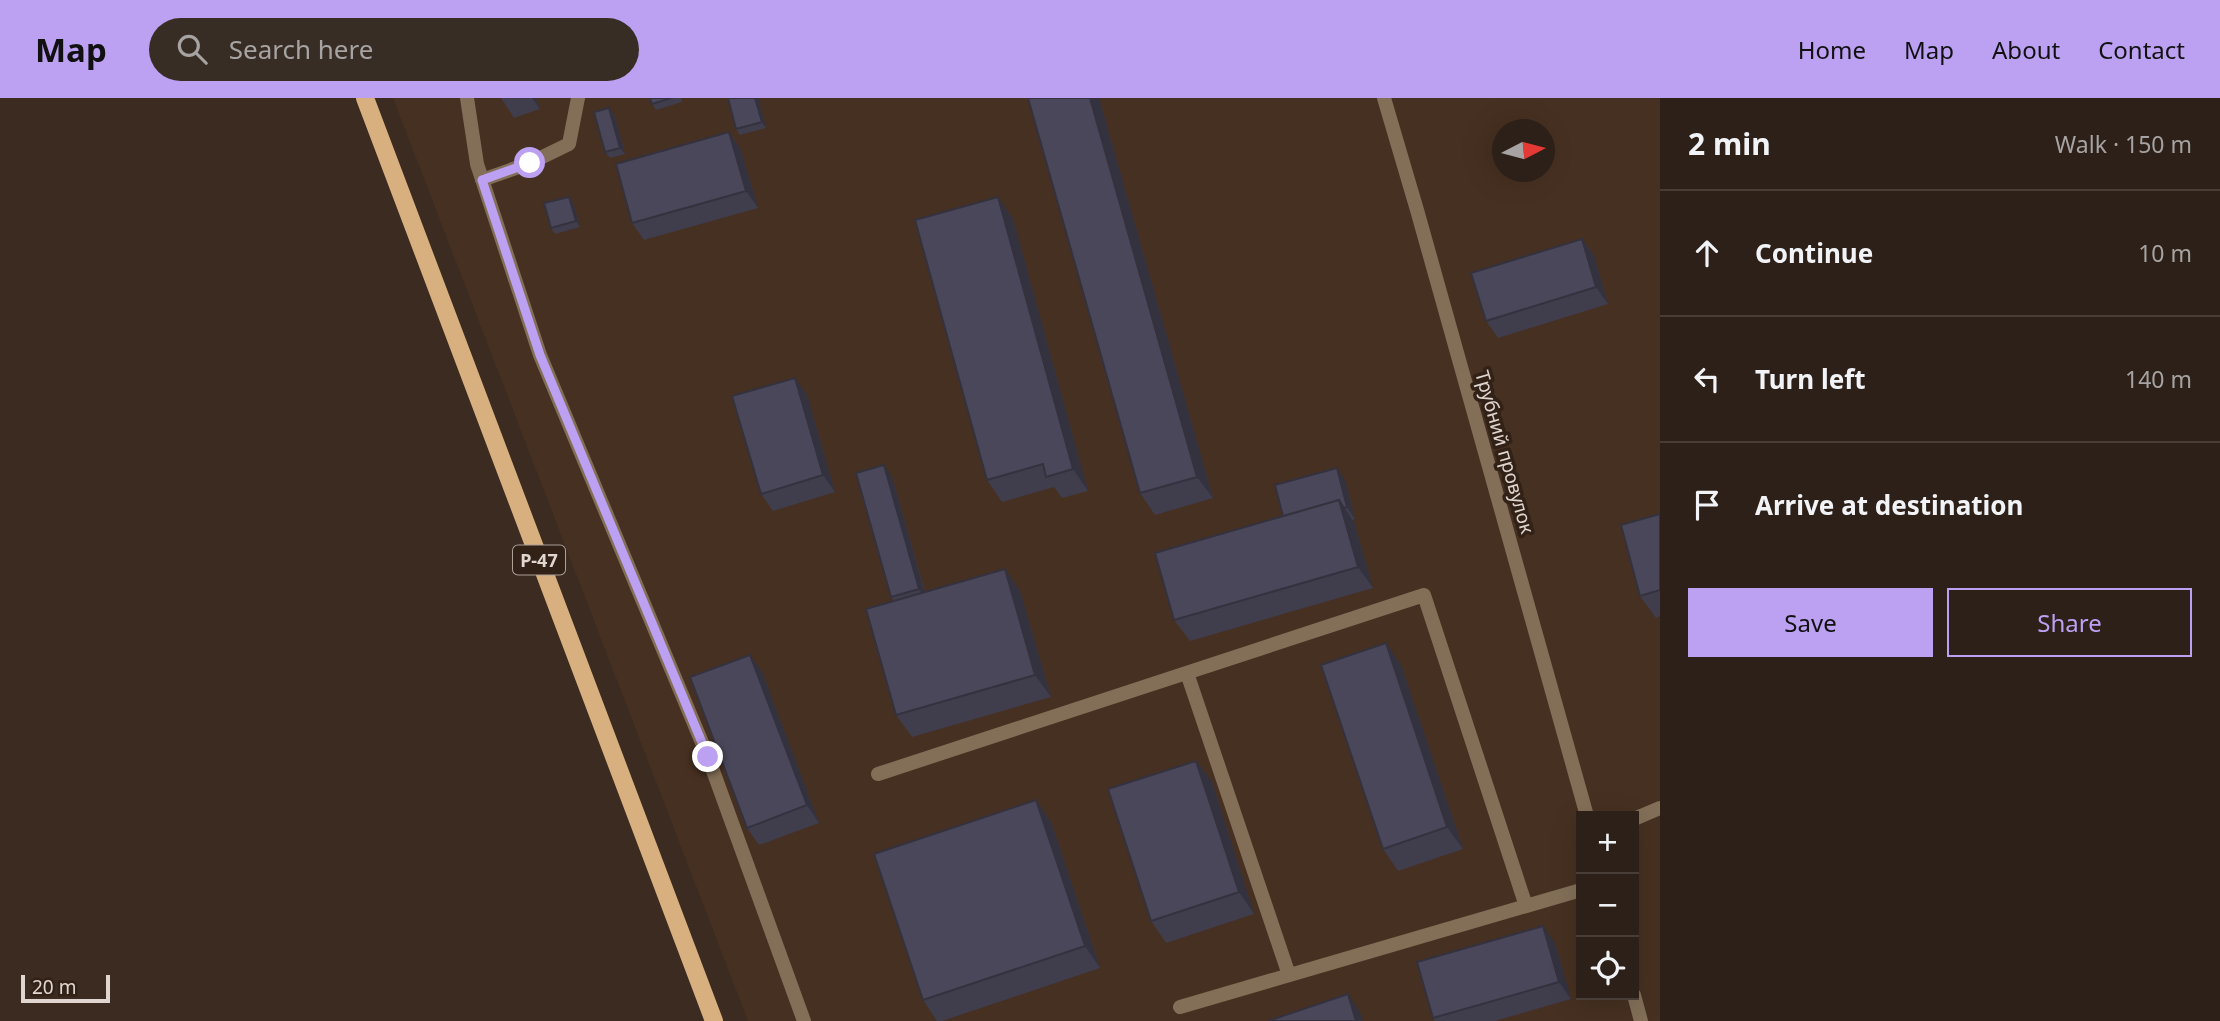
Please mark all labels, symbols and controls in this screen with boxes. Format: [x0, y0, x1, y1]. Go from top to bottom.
search box [149, 18, 639, 81]
text: Map [35, 27, 107, 72]
icon: search [173, 30, 211, 68]
text: Search here [229, 31, 373, 67]
text: Home [1798, 33, 1866, 66]
text: Map [1904, 33, 1954, 66]
text: About [1992, 33, 2060, 66]
text: Contact [2098, 33, 2185, 66]
north arrow [1492, 119, 1555, 182]
text: 2 min [1688, 123, 1771, 164]
text: Walk · 150 m [2055, 128, 2192, 160]
route start [514, 147, 545, 178]
icon: ahead [1688, 234, 1726, 272]
text: Continue [1755, 235, 1873, 271]
text: 10 m [2138, 237, 2192, 269]
icon: left [1688, 360, 1726, 398]
text: Turn left [1755, 361, 1866, 397]
text: 140 m [2125, 363, 2192, 395]
street label: Трубний провулок [1469, 368, 1541, 536]
icon: arrive [1688, 486, 1726, 524]
text: Arrive at destination [1755, 487, 2024, 523]
road number: Р-47 [513, 546, 565, 574]
button: Save [1688, 588, 1933, 657]
button: Share [1947, 588, 2192, 657]
route end [692, 741, 723, 772]
map controls [1576, 811, 1639, 1000]
button: + [1576, 811, 1639, 874]
button: − [1576, 874, 1639, 937]
button: locate [1576, 937, 1639, 1000]
scale bar [21, 972, 110, 1004]
text: 20 m [32, 974, 76, 1000]

